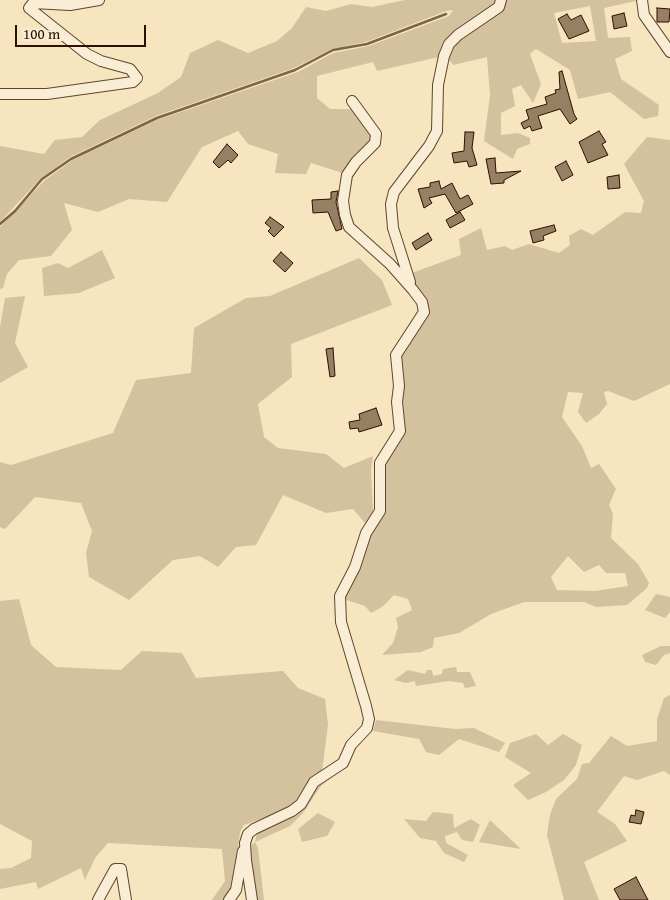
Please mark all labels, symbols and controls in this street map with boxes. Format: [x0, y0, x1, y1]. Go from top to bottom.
scale bar [18, 15, 149, 47]
text: 100 m [23, 23, 60, 44]

